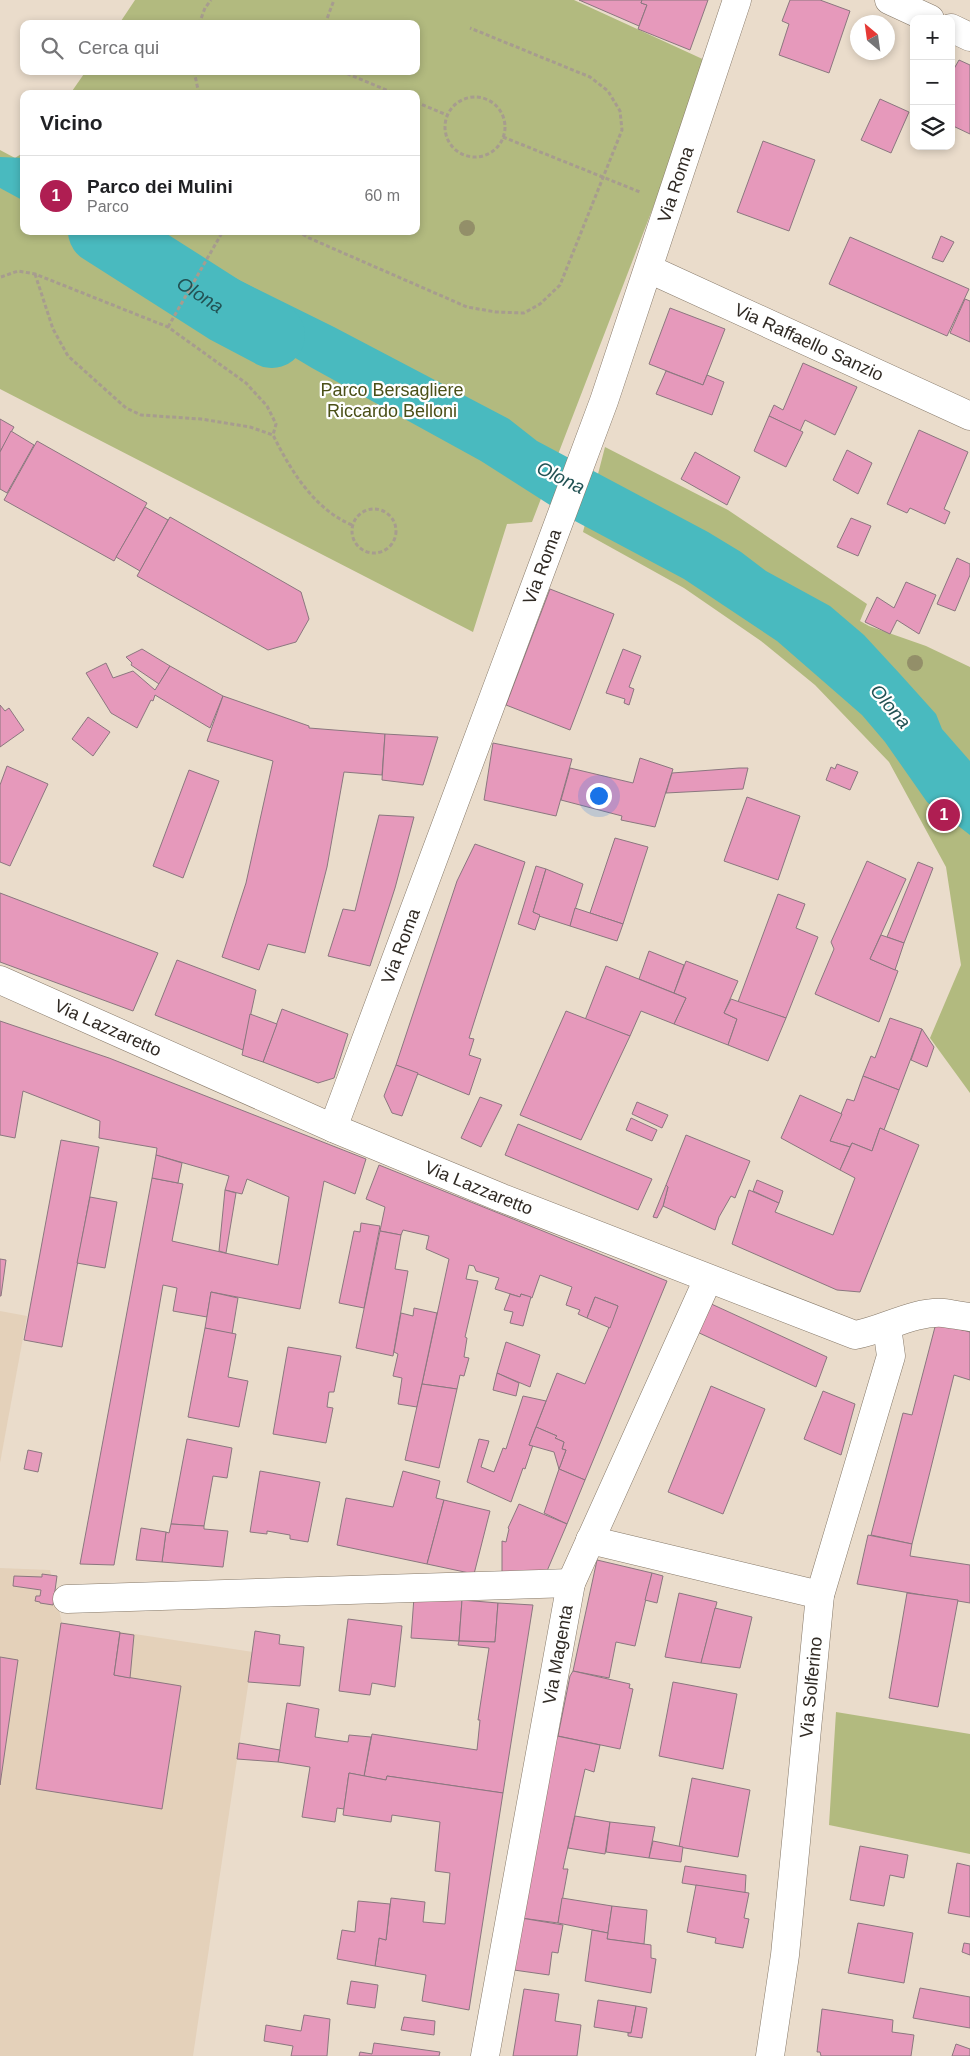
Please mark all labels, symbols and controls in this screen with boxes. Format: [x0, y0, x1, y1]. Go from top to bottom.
north arrow [850, 15, 895, 60]
map controls [910, 15, 955, 150]
button: + [910, 15, 955, 60]
search box [20, 20, 420, 75]
icon: search [38, 34, 66, 62]
text: Cerca qui [78, 37, 159, 58]
button: − [910, 60, 955, 105]
button: layers [910, 105, 955, 150]
text: Vicino [40, 111, 103, 134]
street label: Via Roma [654, 143, 698, 225]
text: Parco dei Mulini [87, 176, 233, 197]
text: 1 [52, 187, 60, 204]
text: 60 m [364, 187, 400, 204]
text: Parco [87, 198, 129, 215]
water label: Olona [173, 272, 227, 317]
street label: Via Raffaello Sanzio [731, 300, 887, 385]
park label: Parco Bersagliere Riccardo Belloni [320, 380, 464, 421]
water label: Olona [533, 457, 588, 498]
street label: Via Roma [519, 525, 566, 607]
water label: Olona [866, 680, 915, 732]
your location [586, 783, 612, 809]
pin: 1 [928, 796, 960, 834]
street label: Via Roma [378, 905, 424, 987]
street label: Via Lazzaretto [51, 995, 164, 1060]
street label: Via Lazzaretto [422, 1157, 536, 1219]
street label: Via Magenta [539, 1602, 577, 1706]
street label: Via Solferino [796, 1636, 826, 1739]

